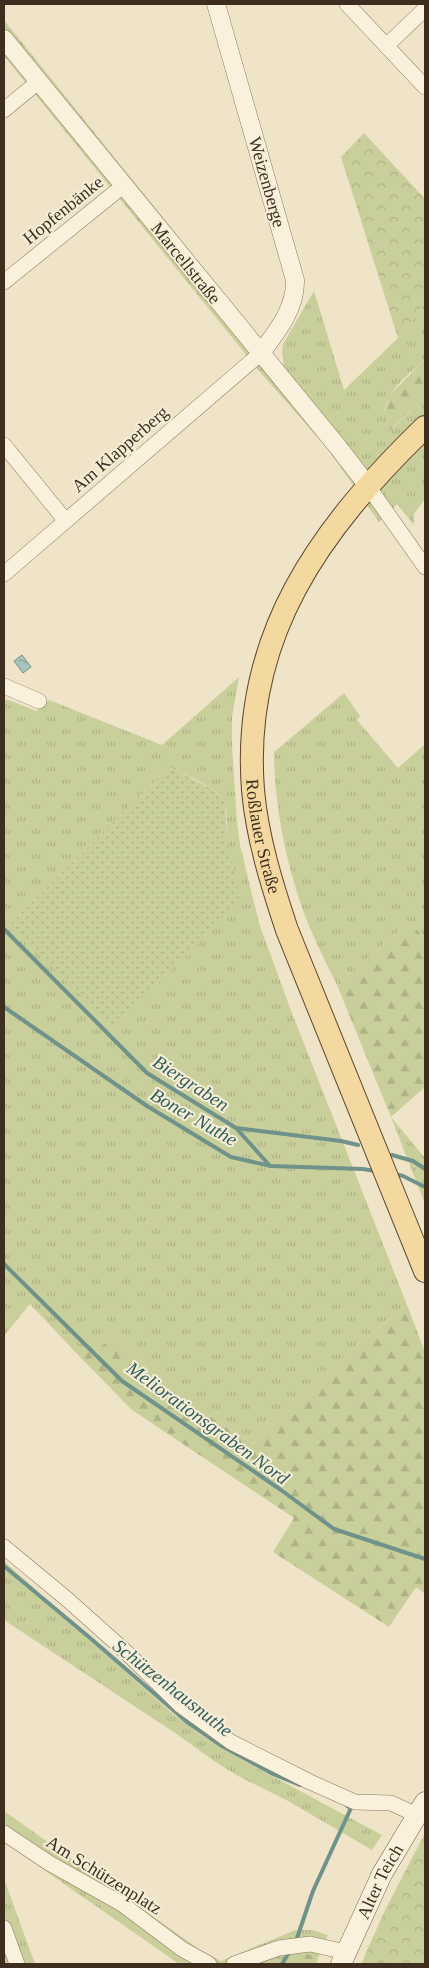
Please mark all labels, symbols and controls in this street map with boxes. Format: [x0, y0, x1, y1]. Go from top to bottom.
street label: Weizenberge [245, 134, 289, 230]
street label: Hopfenbänke [19, 172, 107, 248]
street label: Marcellstraße [147, 218, 225, 308]
street label: Am Klapperberg [68, 402, 172, 496]
street label: Roßlauer Straße [242, 778, 285, 896]
water label: Biergraben [149, 1051, 233, 1115]
water label: Boner Nuthe [147, 1084, 241, 1150]
water label: Meliorationsgraben Nord [122, 1357, 293, 1489]
water label: Schützenhausnuthe [109, 1635, 237, 1741]
street label: Am Schützenplatz [43, 1831, 165, 1919]
street label: Alter Teich [353, 1841, 407, 1922]

